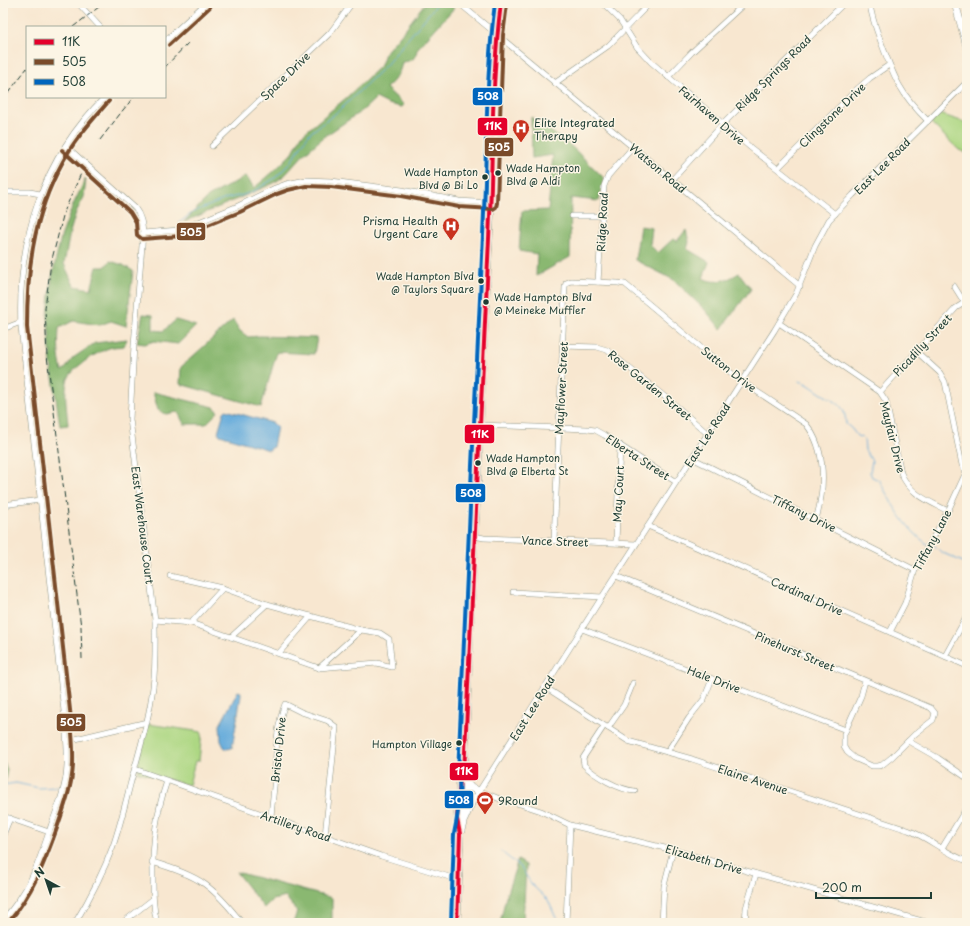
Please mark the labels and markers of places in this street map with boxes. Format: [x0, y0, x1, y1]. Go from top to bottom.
place label: Elite Integrated Therapy [534, 114, 615, 144]
hospital icon: Elite Integrated Therapy [511, 118, 531, 143]
place label: Wade Hampton Blvd @ Aldi [506, 160, 580, 188]
place label: Wade Hampton Blvd @ Bi Lo [404, 164, 478, 192]
marker: Wade Hampton Blvd @ Aldi [493, 168, 503, 178]
marker: Wade Hampton Blvd @ Bi Lo [480, 172, 490, 182]
place label: Prisma Health Urgent Care [363, 212, 438, 242]
hospital icon: Prisma Health Urgent Care [441, 216, 461, 241]
place label: Wade Hampton Blvd @ Taylors Square [376, 268, 474, 296]
marker: Wade Hampton Blvd @ Taylors Square [476, 276, 486, 286]
place label: Wade Hampton Blvd @ Meineke Muffler [494, 289, 592, 317]
marker: Wade Hampton Blvd @ Meineke Muffler [481, 297, 491, 307]
place label: Wade Hampton Blvd @ Elberta St [486, 450, 569, 478]
marker: Wade Hampton Blvd @ Elberta St [473, 458, 483, 468]
place label: Hampton Village [372, 736, 452, 751]
marker: Hampton Village [454, 738, 464, 748]
sports icon: 9Round [475, 790, 495, 815]
place label: 9Round [498, 792, 538, 809]

